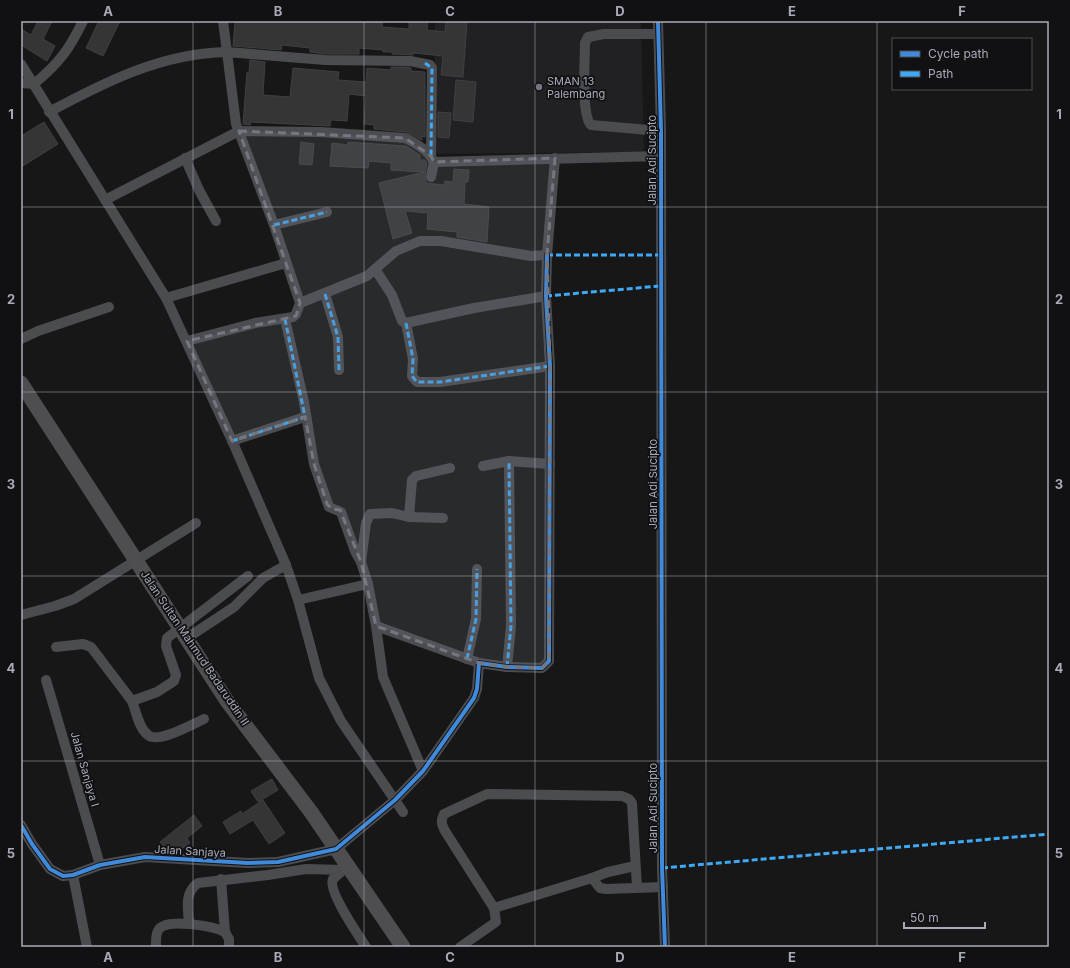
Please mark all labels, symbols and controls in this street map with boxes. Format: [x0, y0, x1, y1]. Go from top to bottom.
text: A [103, 3, 113, 19]
text: B [274, 3, 283, 19]
text: C [445, 3, 455, 19]
text: D [615, 3, 625, 19]
text: E [788, 3, 796, 19]
text: F [958, 3, 966, 19]
legend [892, 38, 1032, 90]
text: Cycle path [928, 46, 989, 61]
text: Path [928, 66, 953, 81]
place label: SMAN 13 Palembang [547, 74, 605, 101]
marker: SMAN 13 Palembang [534, 82, 544, 92]
text: 1 [8, 106, 14, 122]
text: 1 [1056, 106, 1062, 122]
street label: Jalan Adi Sucipto [645, 114, 659, 205]
text: 2 [7, 291, 15, 307]
text: 2 [1055, 291, 1063, 307]
street label: Jalan Adi Sucipto [646, 438, 660, 529]
text: 3 [7, 476, 15, 492]
text: 3 [1055, 476, 1063, 492]
street label: Jalan Sultan Mahmud Badaruddin II [138, 568, 252, 728]
text: 4 [7, 660, 16, 676]
text: 4 [1055, 660, 1064, 676]
street label: Jalan Sanjaya I [68, 730, 102, 808]
street label: Jalan Adi Sucipto [646, 762, 660, 853]
street label: Jalan Sanjaya [154, 842, 226, 860]
text: 5 [7, 845, 15, 861]
text: 5 [1055, 845, 1063, 861]
scale bar [904, 904, 985, 930]
text: 50 m [910, 910, 939, 925]
text: A [103, 949, 113, 965]
text: B [274, 949, 283, 965]
text: C [445, 949, 455, 965]
text: D [615, 949, 625, 965]
text: E [788, 949, 796, 965]
text: F [958, 949, 966, 965]

